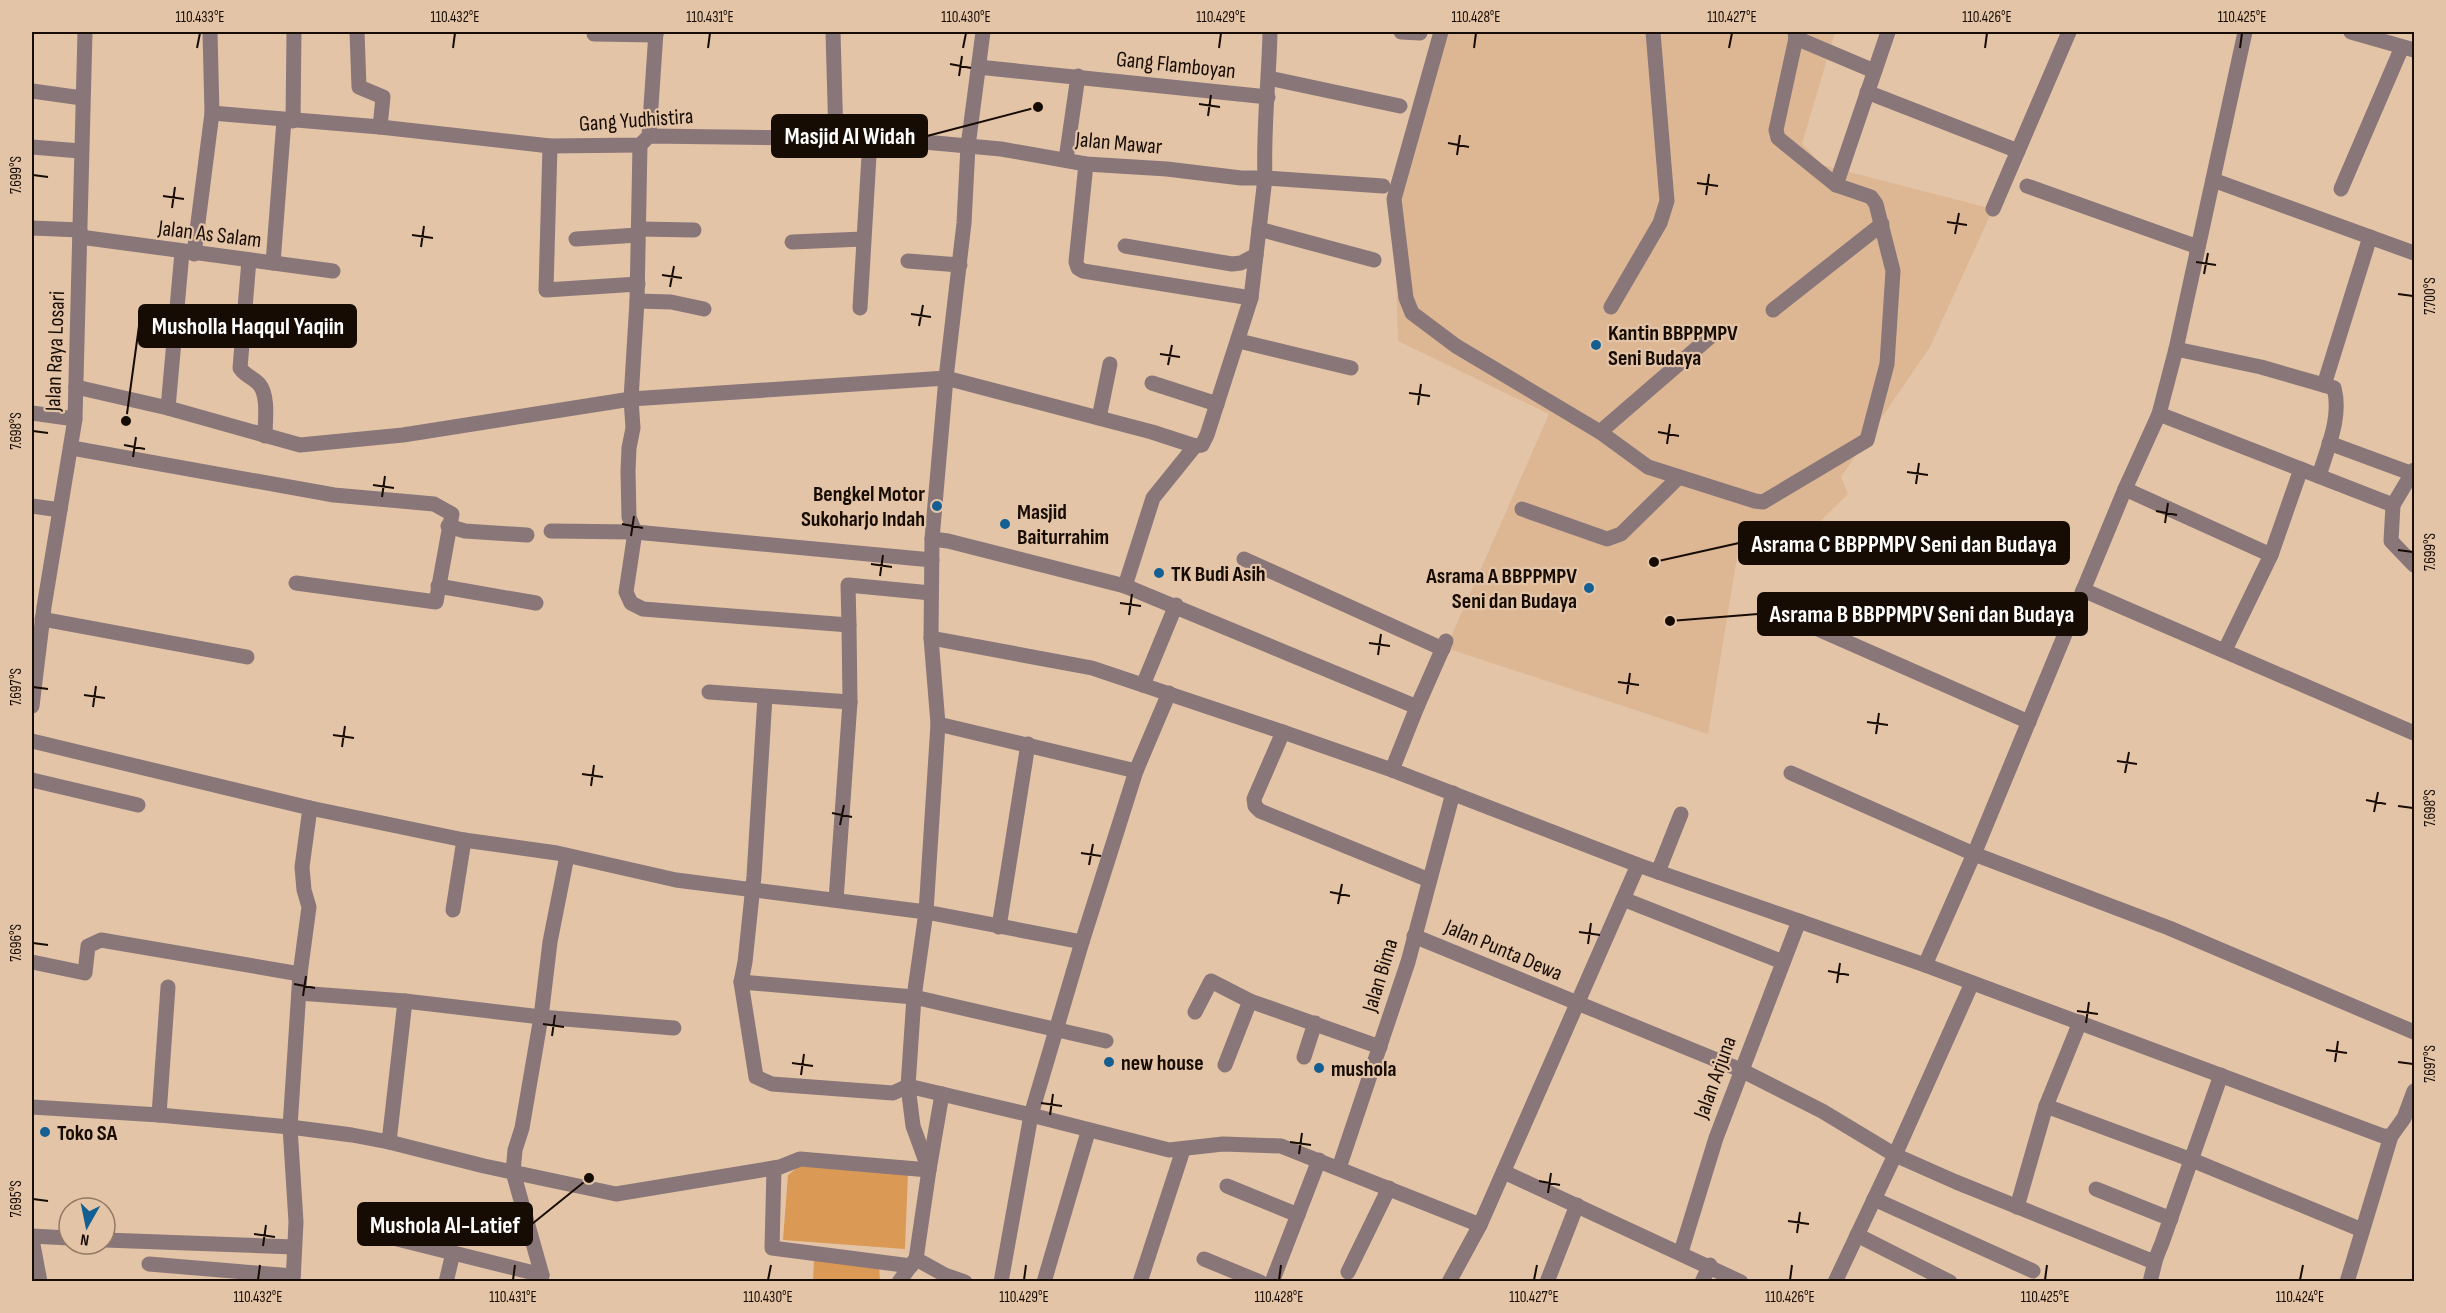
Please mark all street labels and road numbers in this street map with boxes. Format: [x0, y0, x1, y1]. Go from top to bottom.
street label: Gang Flamboyan [1115, 46, 1237, 85]
street label: Gang Yudhistira [578, 103, 694, 138]
street label: Jalan Mawar [1073, 126, 1163, 161]
street label: Jalan As Salam [156, 215, 263, 254]
street label: Jalan Raya Losari [40, 290, 71, 413]
street label: Jalan Punta Dewa [1440, 913, 1566, 987]
street label: Jalan Bima [1356, 936, 1404, 1016]
street label: Jalan Arjuna [1688, 1033, 1743, 1123]

